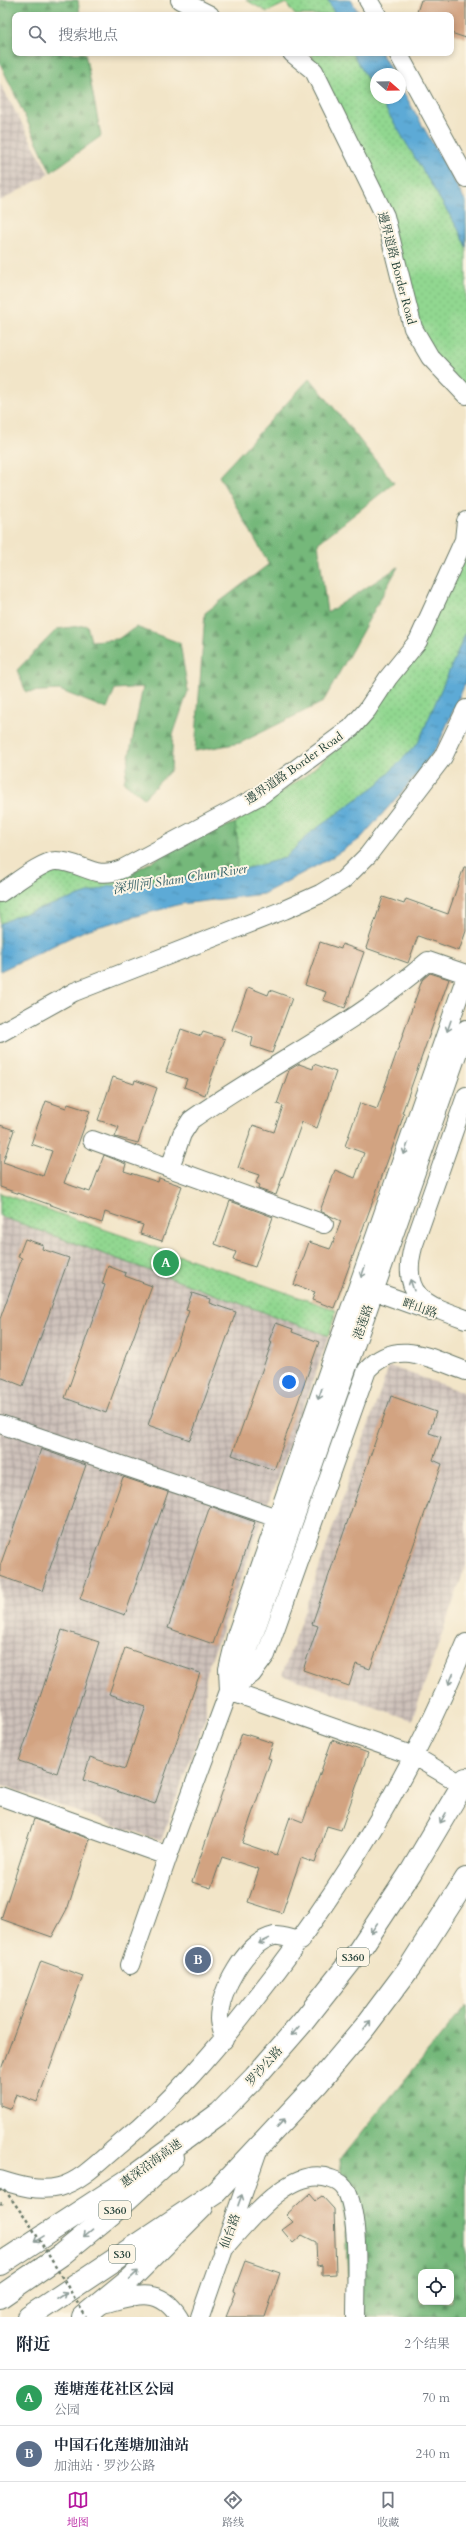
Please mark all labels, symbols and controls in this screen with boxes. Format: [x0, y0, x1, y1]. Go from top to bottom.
search box [12, 12, 454, 56]
icon: search [26, 23, 48, 45]
text: 搜索地点 [58, 25, 118, 45]
north arrow [370, 68, 406, 104]
street label: 邊界道路 Border Road [374, 210, 420, 327]
street label: 邊界道路 Border Road [242, 728, 347, 808]
water label: 深圳河 Sham Chun River [111, 859, 249, 899]
one-way arrow [444, 1020, 452, 1032]
one-way arrow [402, 1142, 409, 1155]
pin: A [153, 1248, 179, 1278]
one-way arrow [359, 1265, 367, 1277]
one-way arrow [408, 1279, 416, 1291]
street label: 畔山路 [400, 1295, 440, 1321]
street label: 港莲路 [350, 1302, 376, 1342]
your location [279, 1372, 299, 1392]
one-way arrow [316, 1387, 323, 1400]
one-way arrow [447, 1672, 454, 1684]
one-way arrow [439, 1812, 447, 1824]
one-way arrow [370, 1922, 378, 1933]
one-way arrow [258, 1938, 270, 1945]
pin: B [185, 1945, 211, 1975]
road number: S360 [337, 1948, 369, 1966]
one-way arrow [362, 2020, 371, 2031]
one-way arrow [290, 2026, 299, 2037]
street label: 罗沙公路 [242, 2043, 286, 2089]
one-way arrow [276, 2118, 286, 2128]
street label: 惠深沿海高速 [117, 2135, 185, 2191]
one-way arrow [237, 2194, 245, 2206]
road number: S360 [99, 2201, 131, 2219]
street label: 仙台路 [216, 2211, 244, 2251]
one-way arrow [82, 2228, 93, 2237]
one-way arrow [34, 2235, 45, 2243]
road number: S30 [109, 2245, 135, 2263]
map controls [418, 2269, 454, 2305]
button: locate [418, 2269, 454, 2305]
one-way arrow [129, 2270, 139, 2279]
one-way arrow [56, 2292, 67, 2300]
text: 附近 [16, 2333, 50, 2356]
text: 2个结果 [404, 2335, 450, 2353]
text: 莲塘莲花社区公园 [54, 2379, 174, 2399]
text: A [24, 2389, 34, 2407]
text: 70 m [422, 2389, 450, 2407]
text: 公园 [54, 2401, 80, 2419]
text: 中国石化莲塘加油站 [54, 2435, 189, 2455]
text: B [24, 2445, 34, 2463]
text: 240 m [416, 2445, 450, 2463]
text: 加油站 · 罗沙公路 [54, 2457, 155, 2475]
tab: 地图 [67, 2489, 89, 2530]
tab: 路线 [222, 2489, 244, 2530]
tab: 收藏 [377, 2489, 399, 2530]

